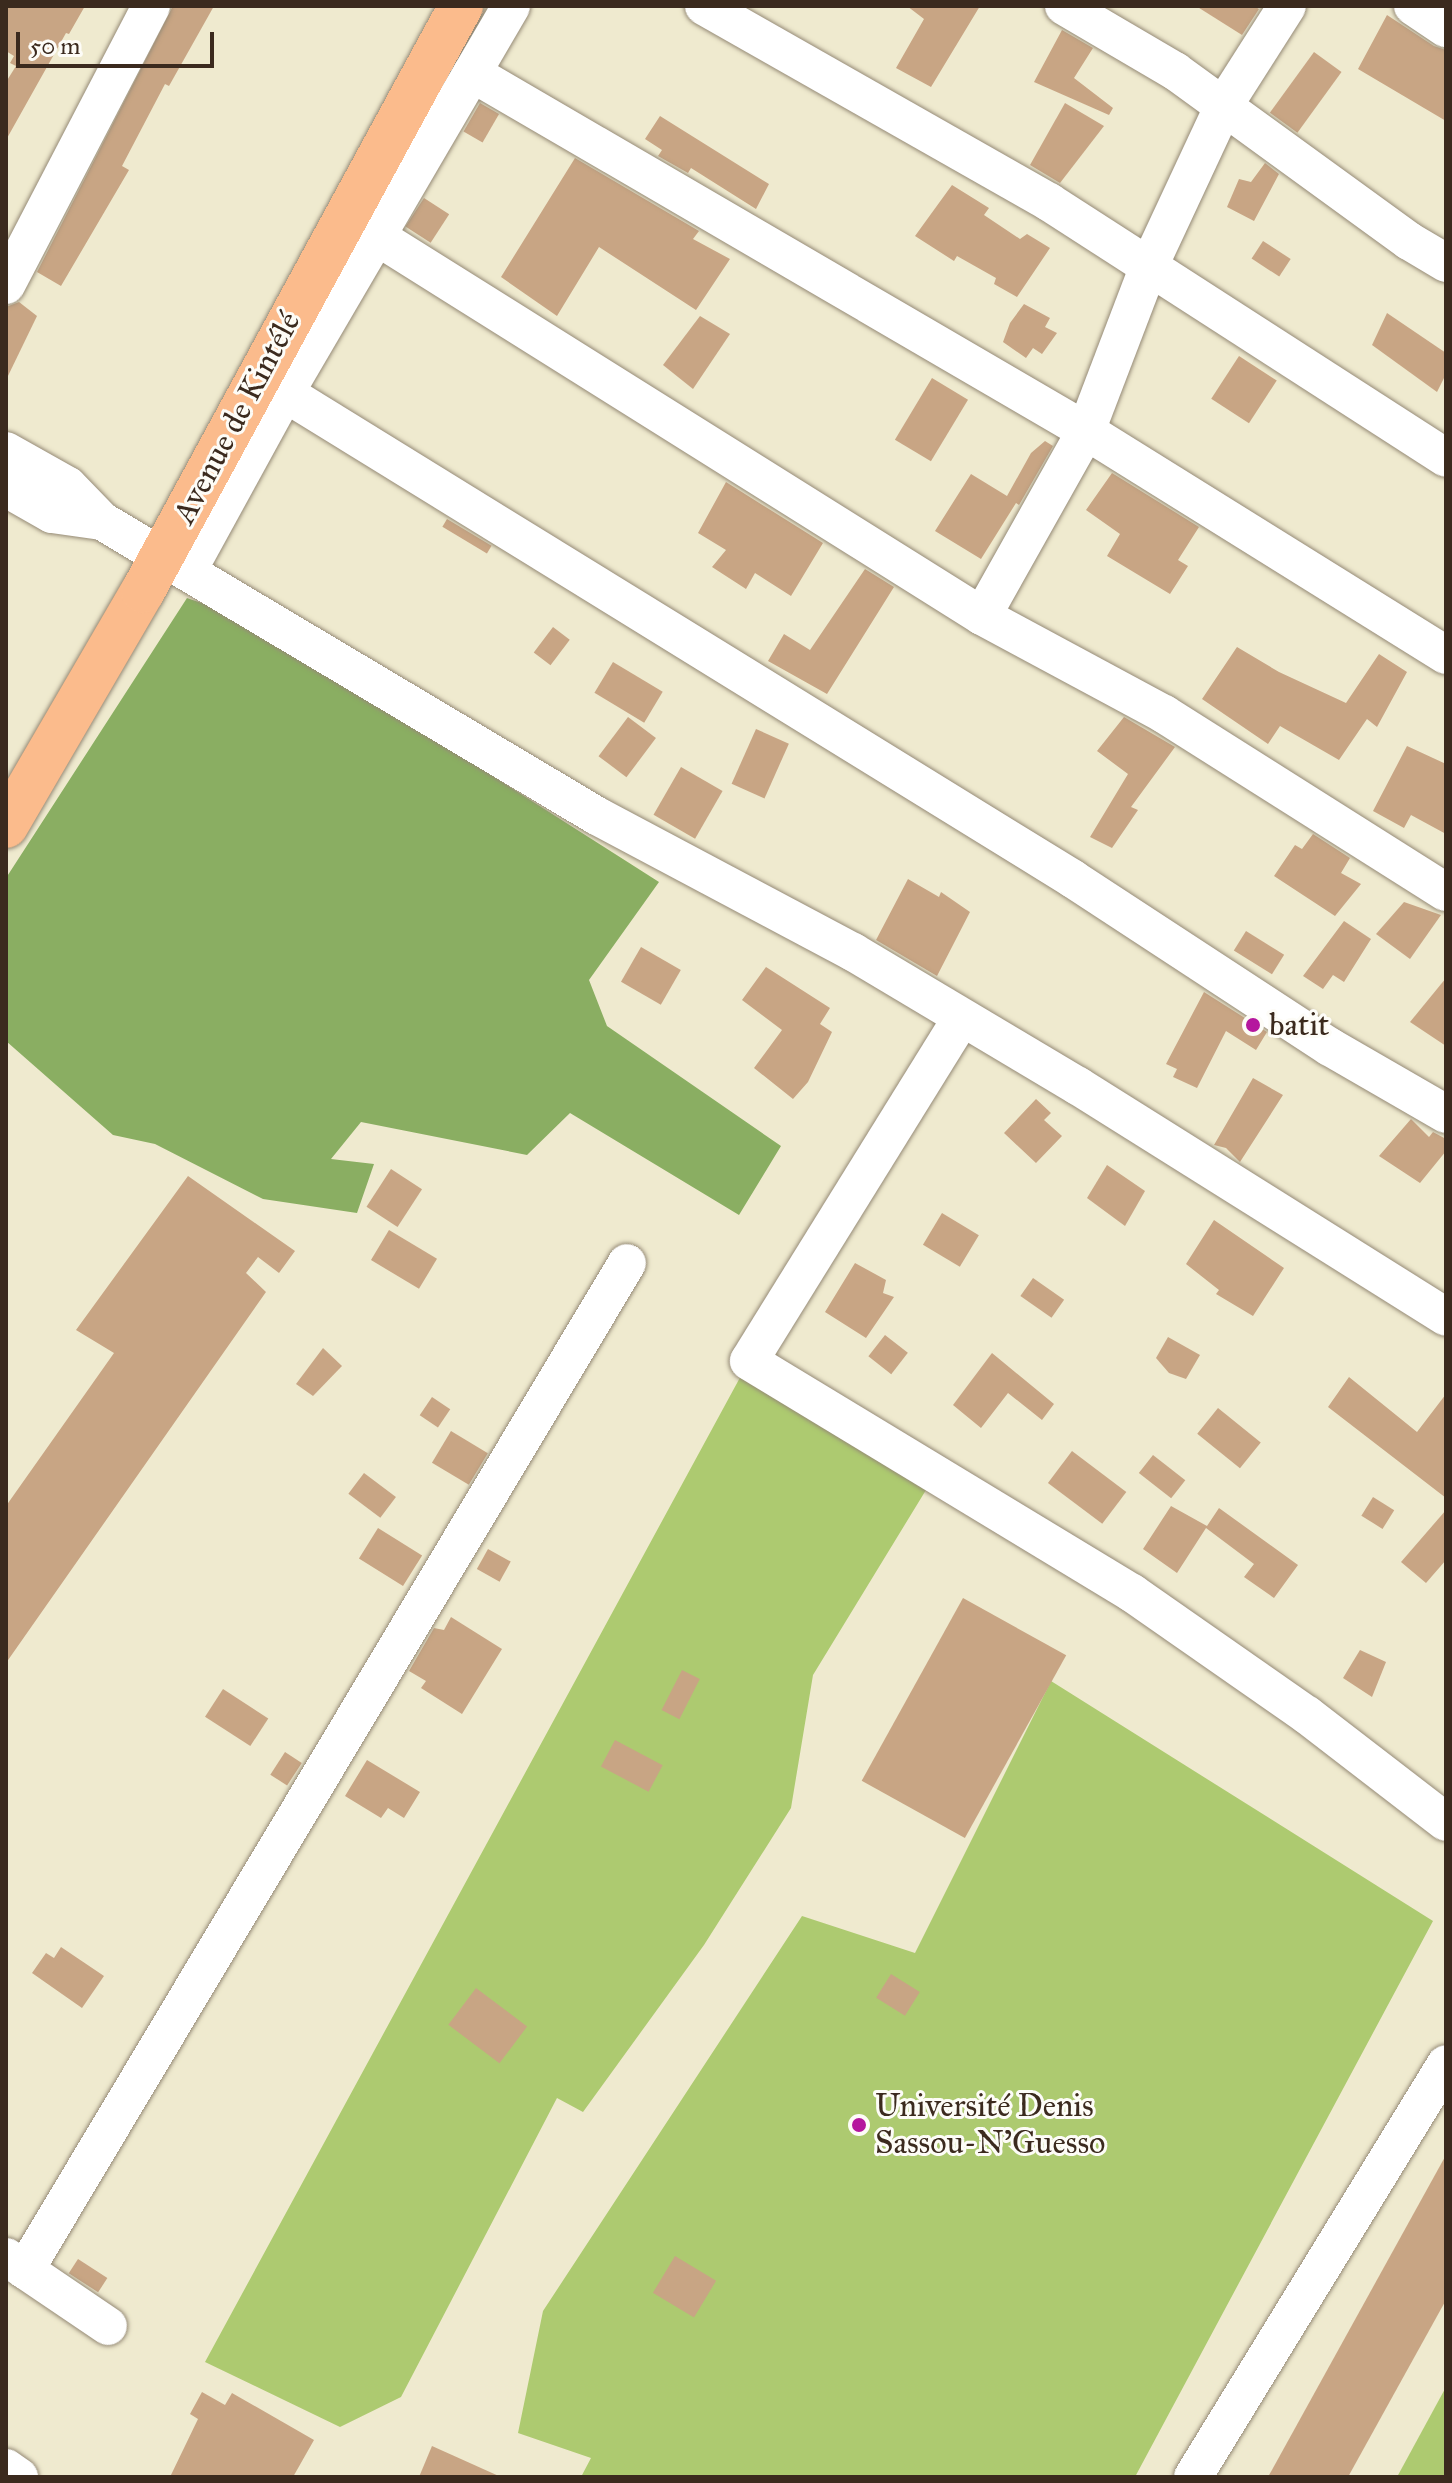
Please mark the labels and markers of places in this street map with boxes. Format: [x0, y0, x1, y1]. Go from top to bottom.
place label: batit [1269, 1006, 1329, 1044]
marker: batit [1244, 1016, 1262, 1034]
place label: Université Denis Sassou-N'Guesso [875, 2088, 1105, 2163]
marker: Université Denis Sassou-N'Guesso [850, 2116, 868, 2134]

